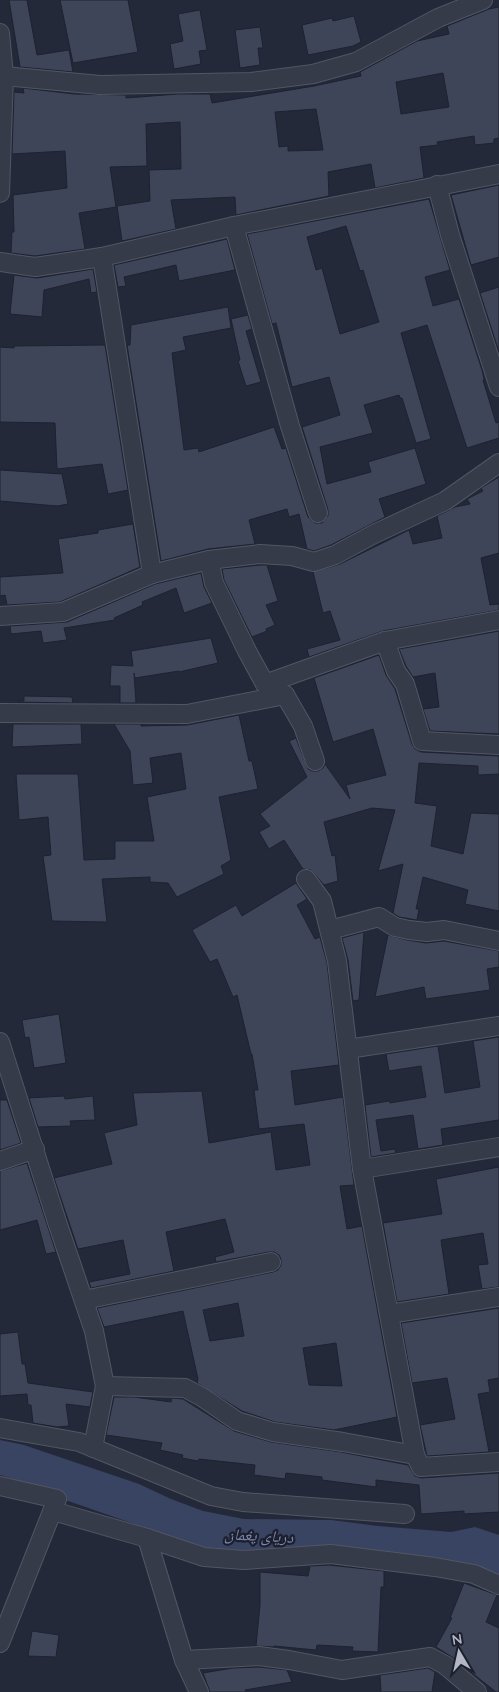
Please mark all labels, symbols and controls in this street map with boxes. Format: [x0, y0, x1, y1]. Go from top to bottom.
water label: دریای پغمان [224, 1523, 294, 1548]
north arrow [434, 1627, 484, 1677]
text: N [450, 1629, 463, 1649]

